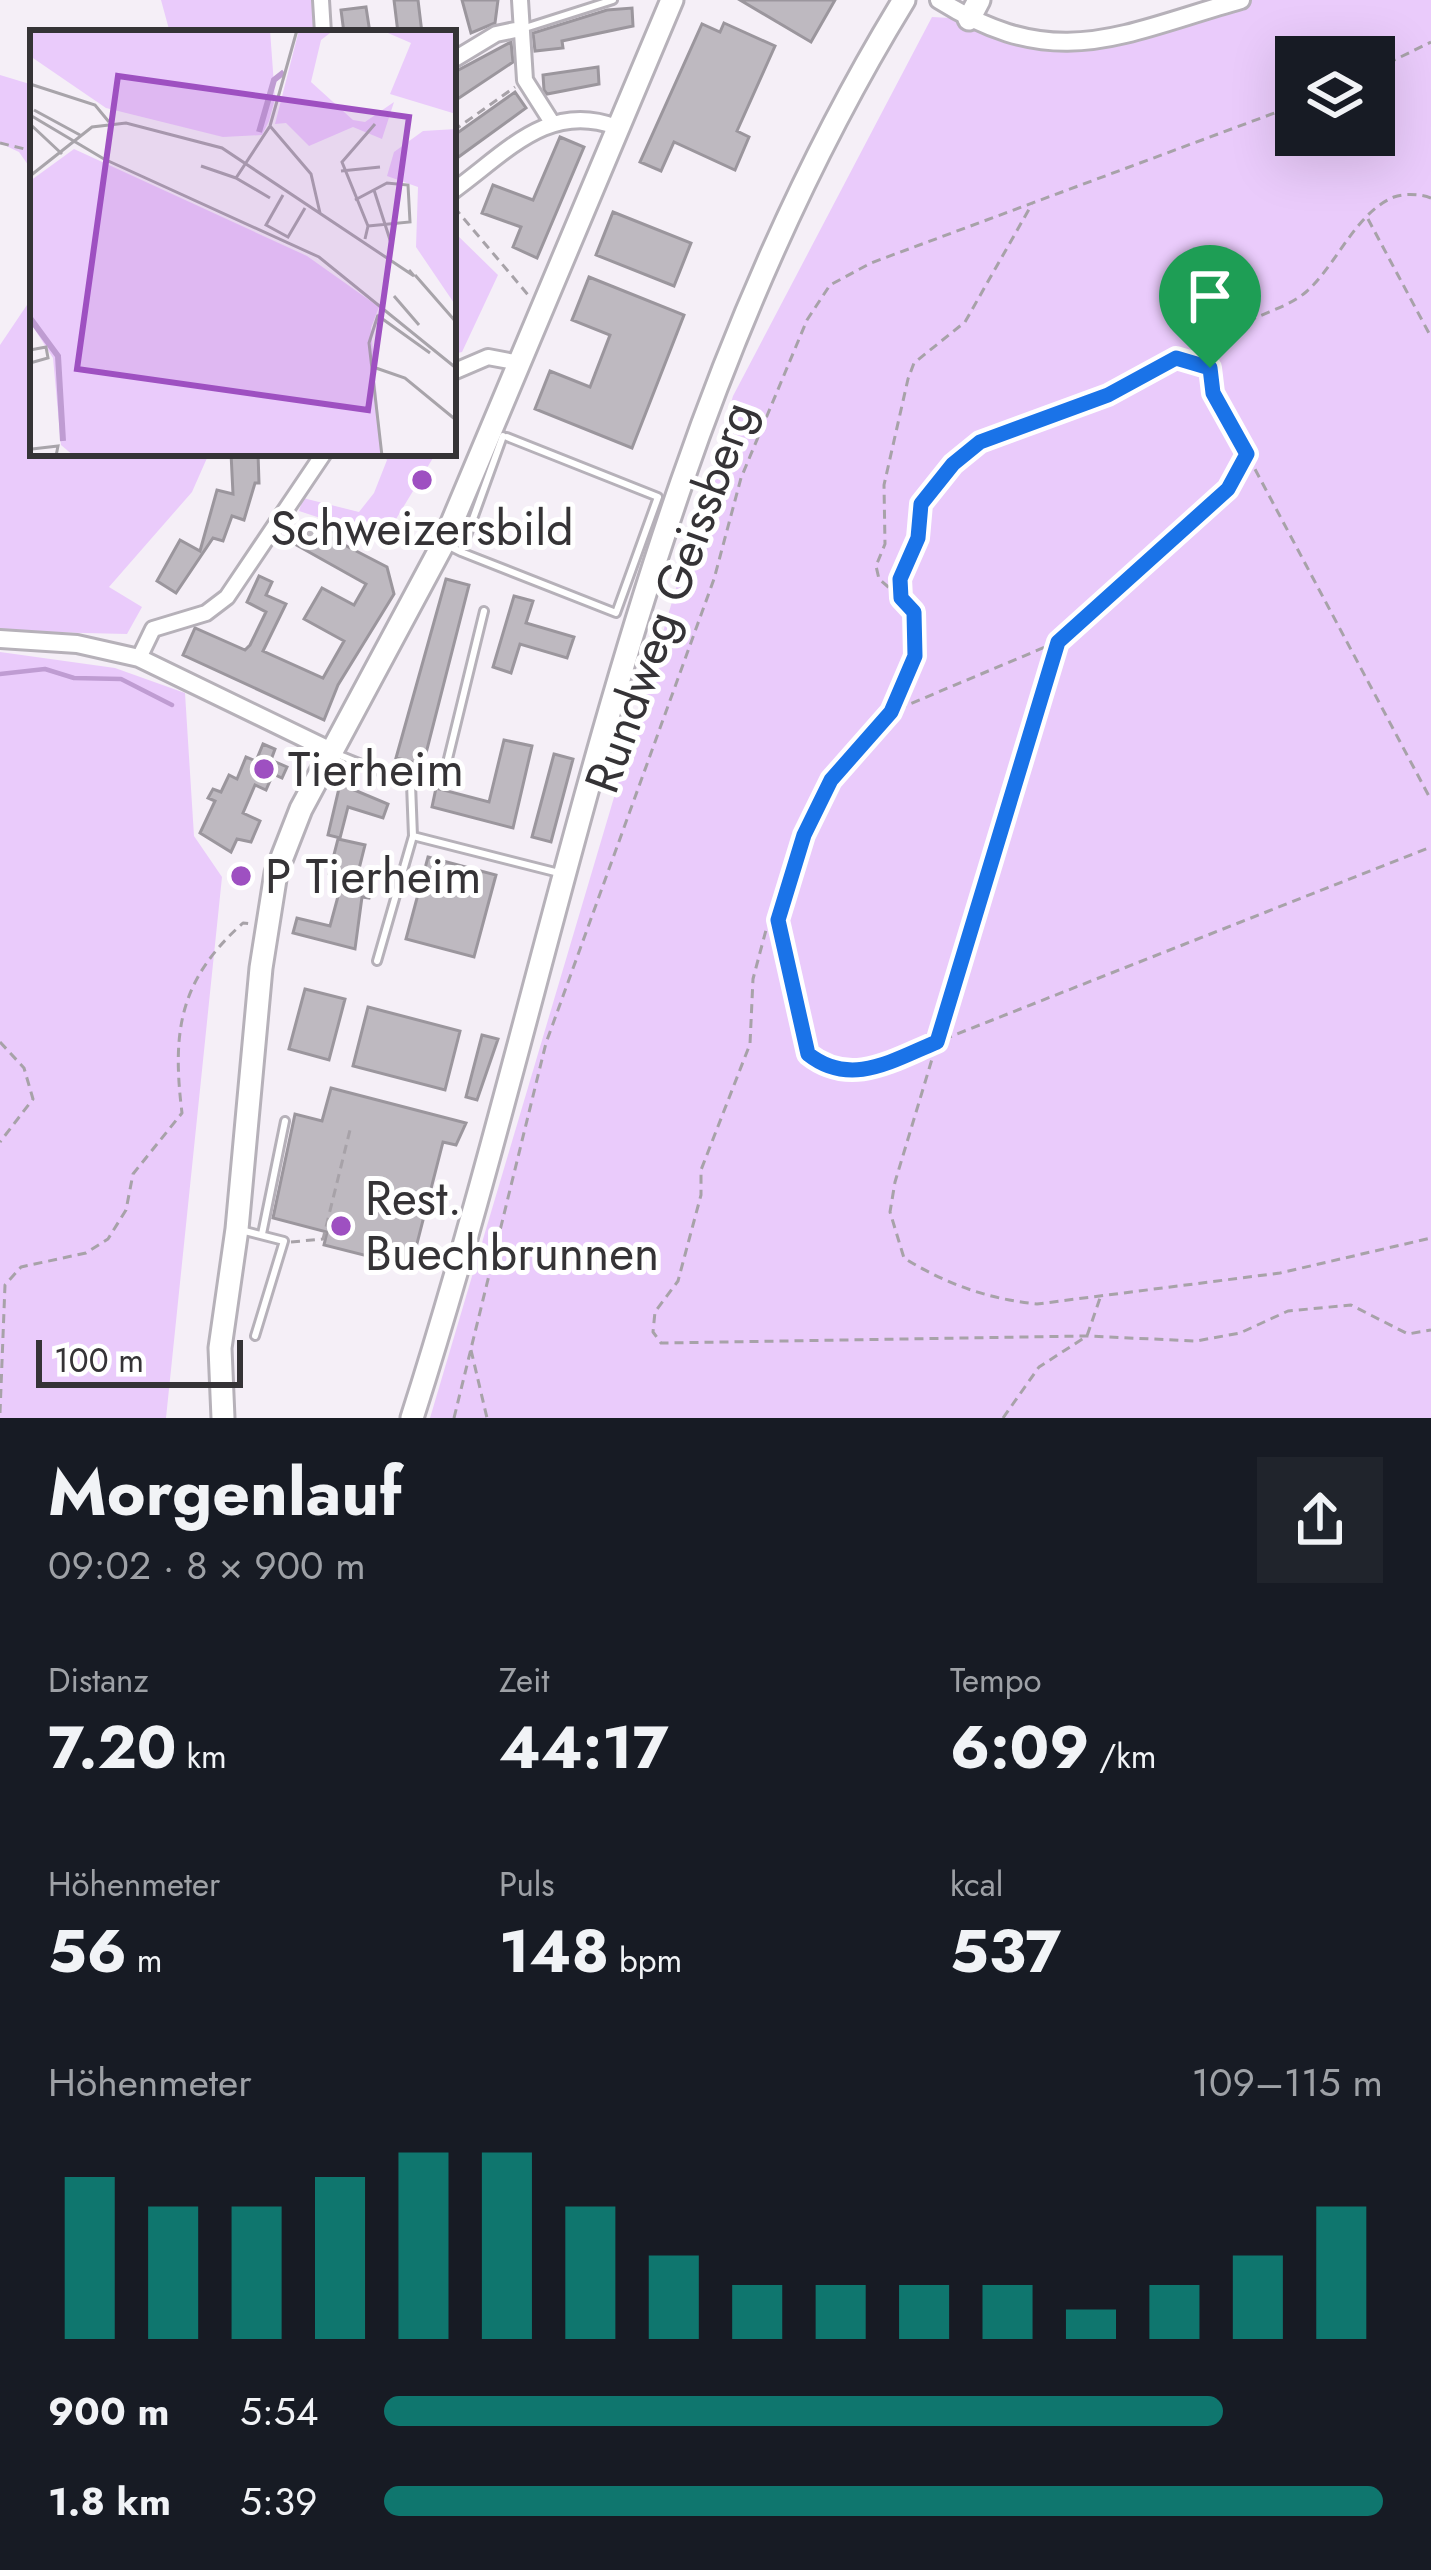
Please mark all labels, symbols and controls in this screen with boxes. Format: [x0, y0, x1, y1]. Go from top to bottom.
inset map [30, 30, 456, 456]
map controls [1275, 36, 1395, 156]
button: layers [1275, 36, 1395, 156]
pin [1159, 245, 1261, 368]
icon: arrive [1177, 263, 1243, 329]
street label: Rundweg Geissberg [567, 392, 773, 802]
marker: Schweizersbild [409, 467, 435, 493]
place label: Schweizersbild [270, 494, 574, 563]
place label: Tierheim [288, 735, 464, 804]
marker: Tierheim [251, 756, 277, 782]
place label: P Tierheim [265, 842, 482, 911]
marker: P Tierheim [228, 863, 254, 889]
place label: Rest. Buechbrunnen [365, 1164, 659, 1288]
marker: Rest. Buechbrunnen [328, 1213, 354, 1239]
scale bar [36, 1334, 243, 1387]
text: 100 m [54, 1337, 144, 1384]
text: Morgenlauf [48, 1444, 402, 1540]
button: share [1257, 1457, 1383, 1583]
text: 09:02 · 8 × 900 m [48, 1537, 366, 1594]
text: Distanz [48, 1657, 149, 1704]
text: Zeit [499, 1657, 550, 1704]
text: Tempo [950, 1657, 1042, 1704]
text: 7.20 [48, 1704, 177, 1791]
text: 44:17 [499, 1704, 669, 1791]
text: 6:09 [950, 1704, 1089, 1791]
text: km [177, 1733, 227, 1780]
text: /km [1089, 1733, 1156, 1780]
text: Höhenmeter [48, 1861, 220, 1908]
text: Puls [499, 1861, 555, 1908]
text: kcal [950, 1861, 1003, 1908]
text: 56 [48, 1908, 127, 1995]
text: 148 [499, 1908, 609, 1995]
text: 537 [950, 1908, 1061, 1995]
text: m [127, 1937, 162, 1984]
text: bpm [609, 1937, 682, 1984]
text: Höhenmeter [48, 2054, 252, 2111]
text: 109–115 m [1192, 2054, 1383, 2111]
text: 900 m [48, 2383, 169, 2440]
text: 5:54 [240, 2383, 318, 2440]
text: 1.8 km [48, 2473, 171, 2530]
text: 5:39 [240, 2473, 317, 2530]

